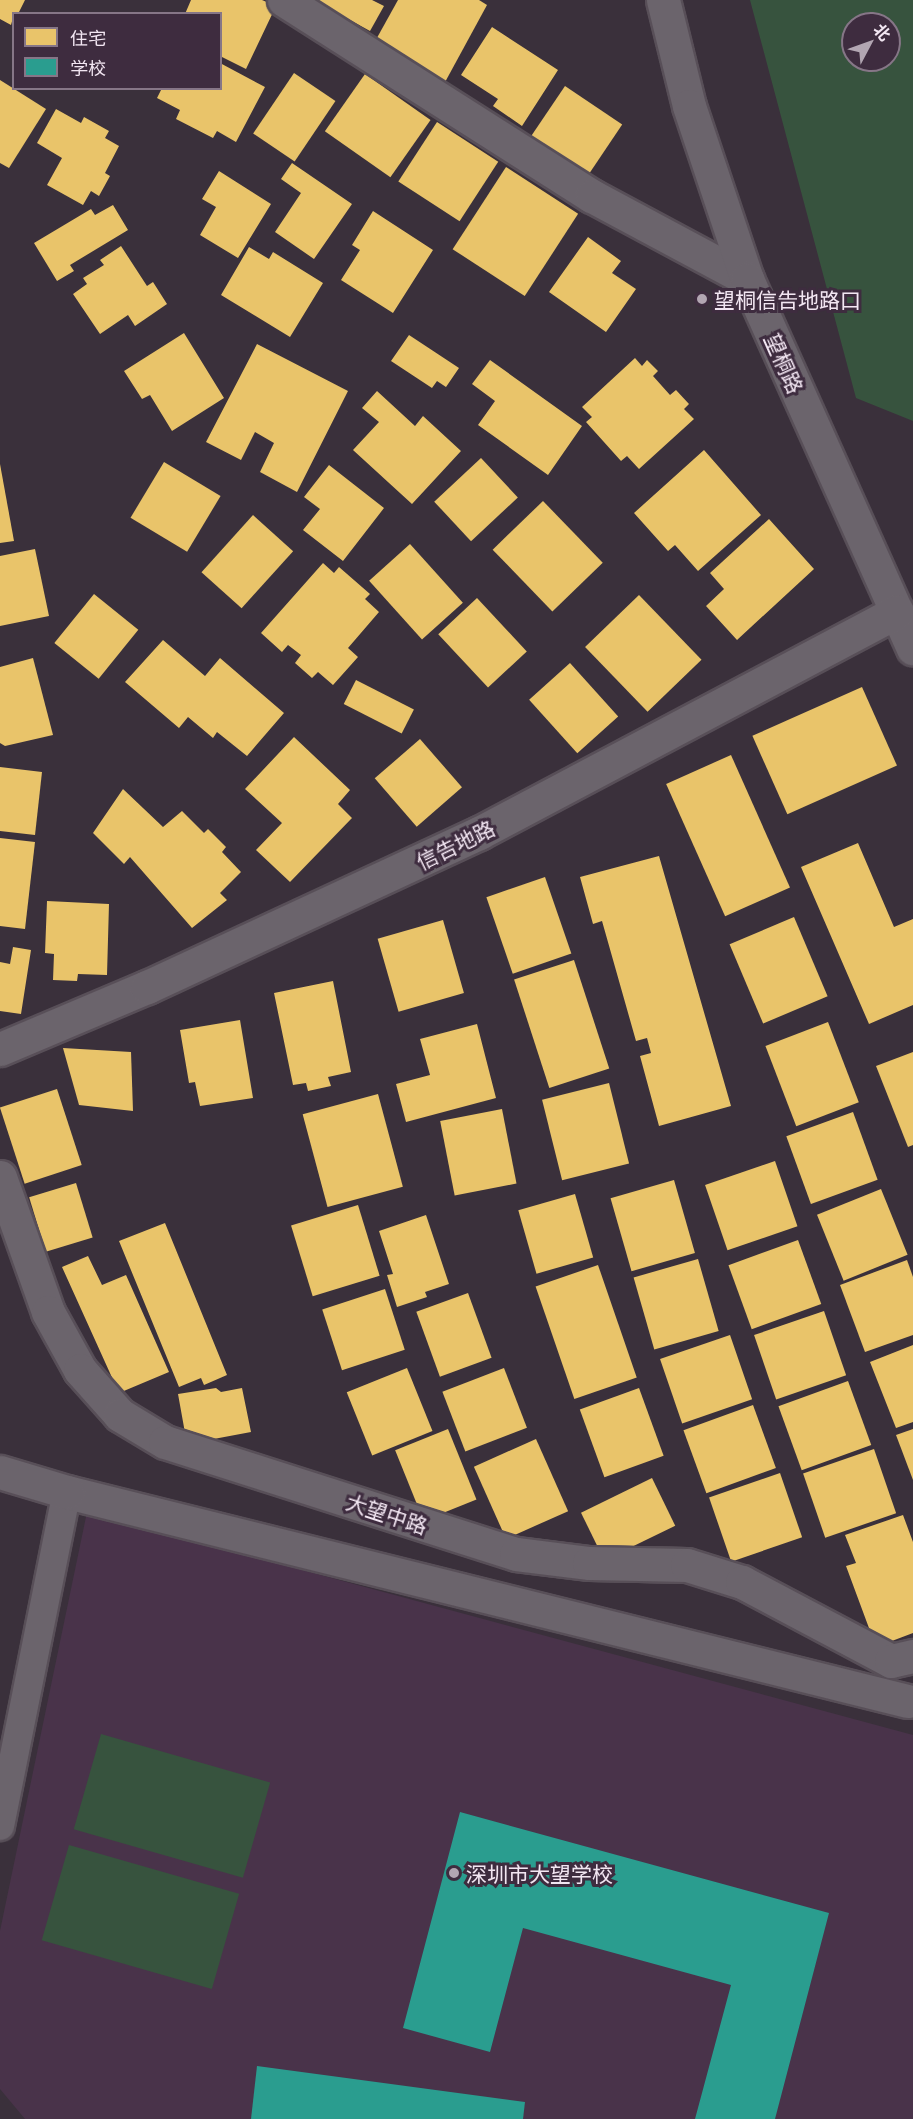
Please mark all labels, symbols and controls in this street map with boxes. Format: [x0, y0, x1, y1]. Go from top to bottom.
legend [12, 12, 222, 90]
north arrow [841, 12, 901, 72]
text: 北 [869, 18, 897, 45]
text: 住宅 [70, 24, 106, 51]
text: 学校 [70, 54, 106, 81]
place label: 望桐信告地路口 [714, 286, 861, 312]
marker: 望桐信告地路口 [695, 292, 709, 306]
street label: 望桐路 [761, 329, 809, 397]
street label: 信告地路 [412, 814, 498, 874]
street label: 大望中路 [343, 1488, 431, 1538]
place label: 深圳市大望学校 [466, 1860, 613, 1886]
marker: 深圳市大望学校 [447, 1866, 461, 1880]

